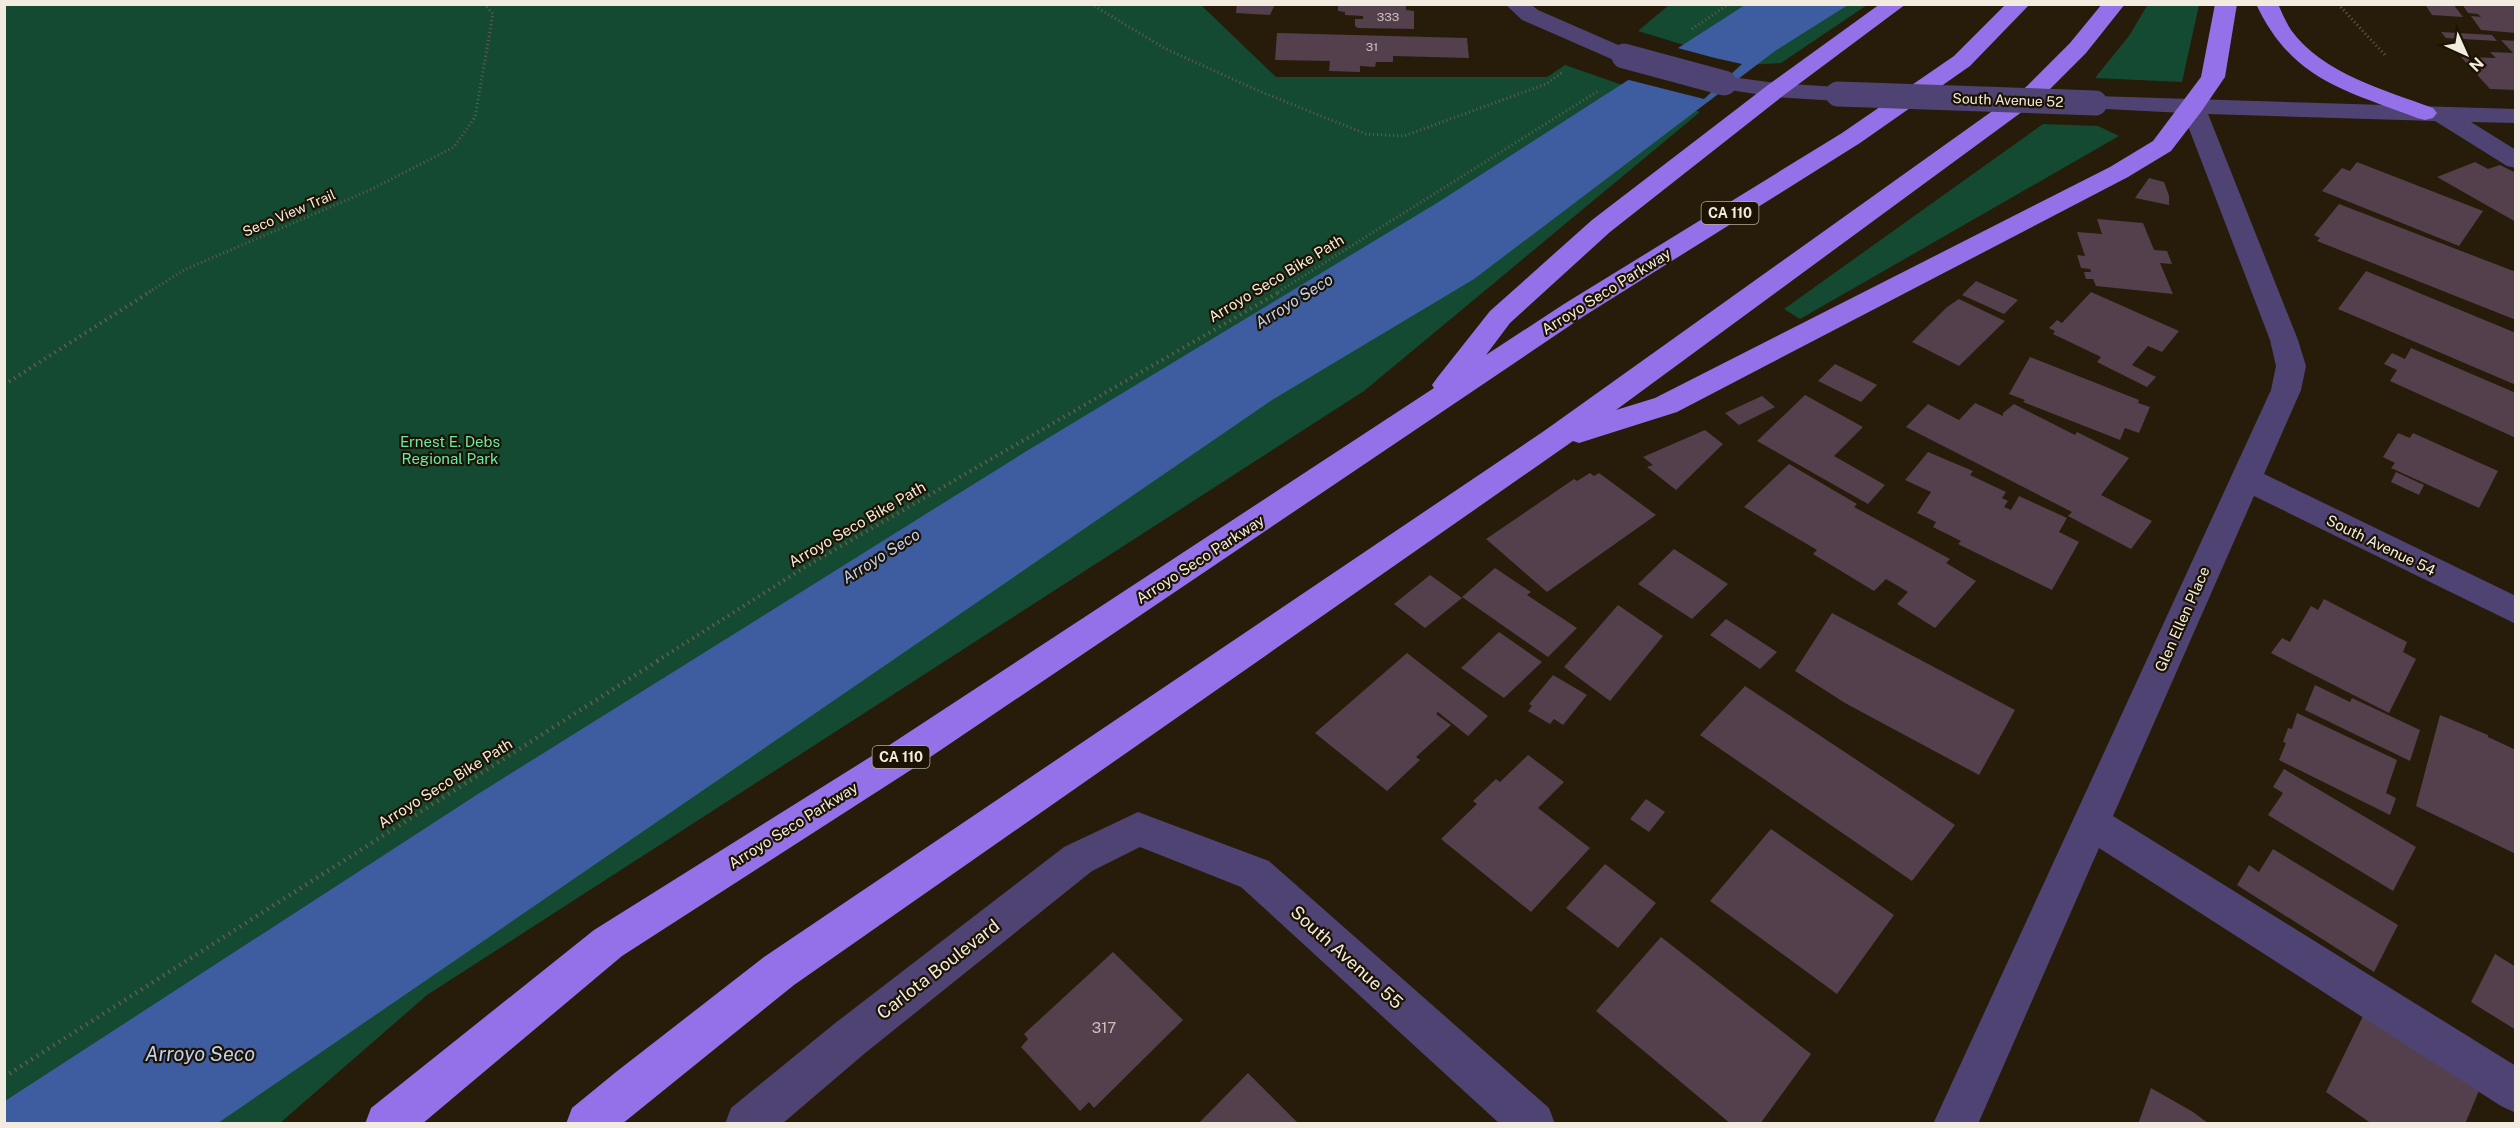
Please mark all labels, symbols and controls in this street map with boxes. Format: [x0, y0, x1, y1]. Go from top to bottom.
house number: 333 [1377, 10, 1399, 24]
north arrow [2436, 24, 2496, 84]
house number: 31 [1366, 40, 1378, 54]
text: N [2465, 53, 2487, 75]
street label: South Avenue 52 [1952, 90, 2064, 110]
street label: Seco View Trail [240, 186, 338, 240]
road number: CA 110 [1702, 202, 1758, 224]
street label: Arroyo Seco Bike Path [1205, 230, 1347, 326]
street label: Arroyo Seco Parkway [1538, 244, 1674, 338]
water label: Arroyo Seco [1252, 270, 1336, 332]
park label: Ernest E. Debs Regional Park [400, 433, 500, 467]
street label: Arroyo Seco Bike Path [785, 477, 929, 571]
street label: Arroyo Seco Parkway [1133, 511, 1267, 607]
street label: South Avenue 54 [2324, 511, 2438, 579]
water label: Arroyo Seco [839, 525, 923, 587]
street label: Glen Ellen Place [2151, 564, 2213, 674]
street label: Arroyo Seco Bike Path [375, 735, 515, 831]
road number: CA 110 [872, 746, 930, 768]
street label: Arroyo Seco Parkway [725, 778, 861, 872]
street label: South Avenue 55 [1287, 901, 1407, 1013]
street label: Carlota Boulevard [873, 915, 1003, 1023]
house number: 317 [1092, 1019, 1116, 1036]
water label: Arroyo Seco [145, 1042, 255, 1066]

